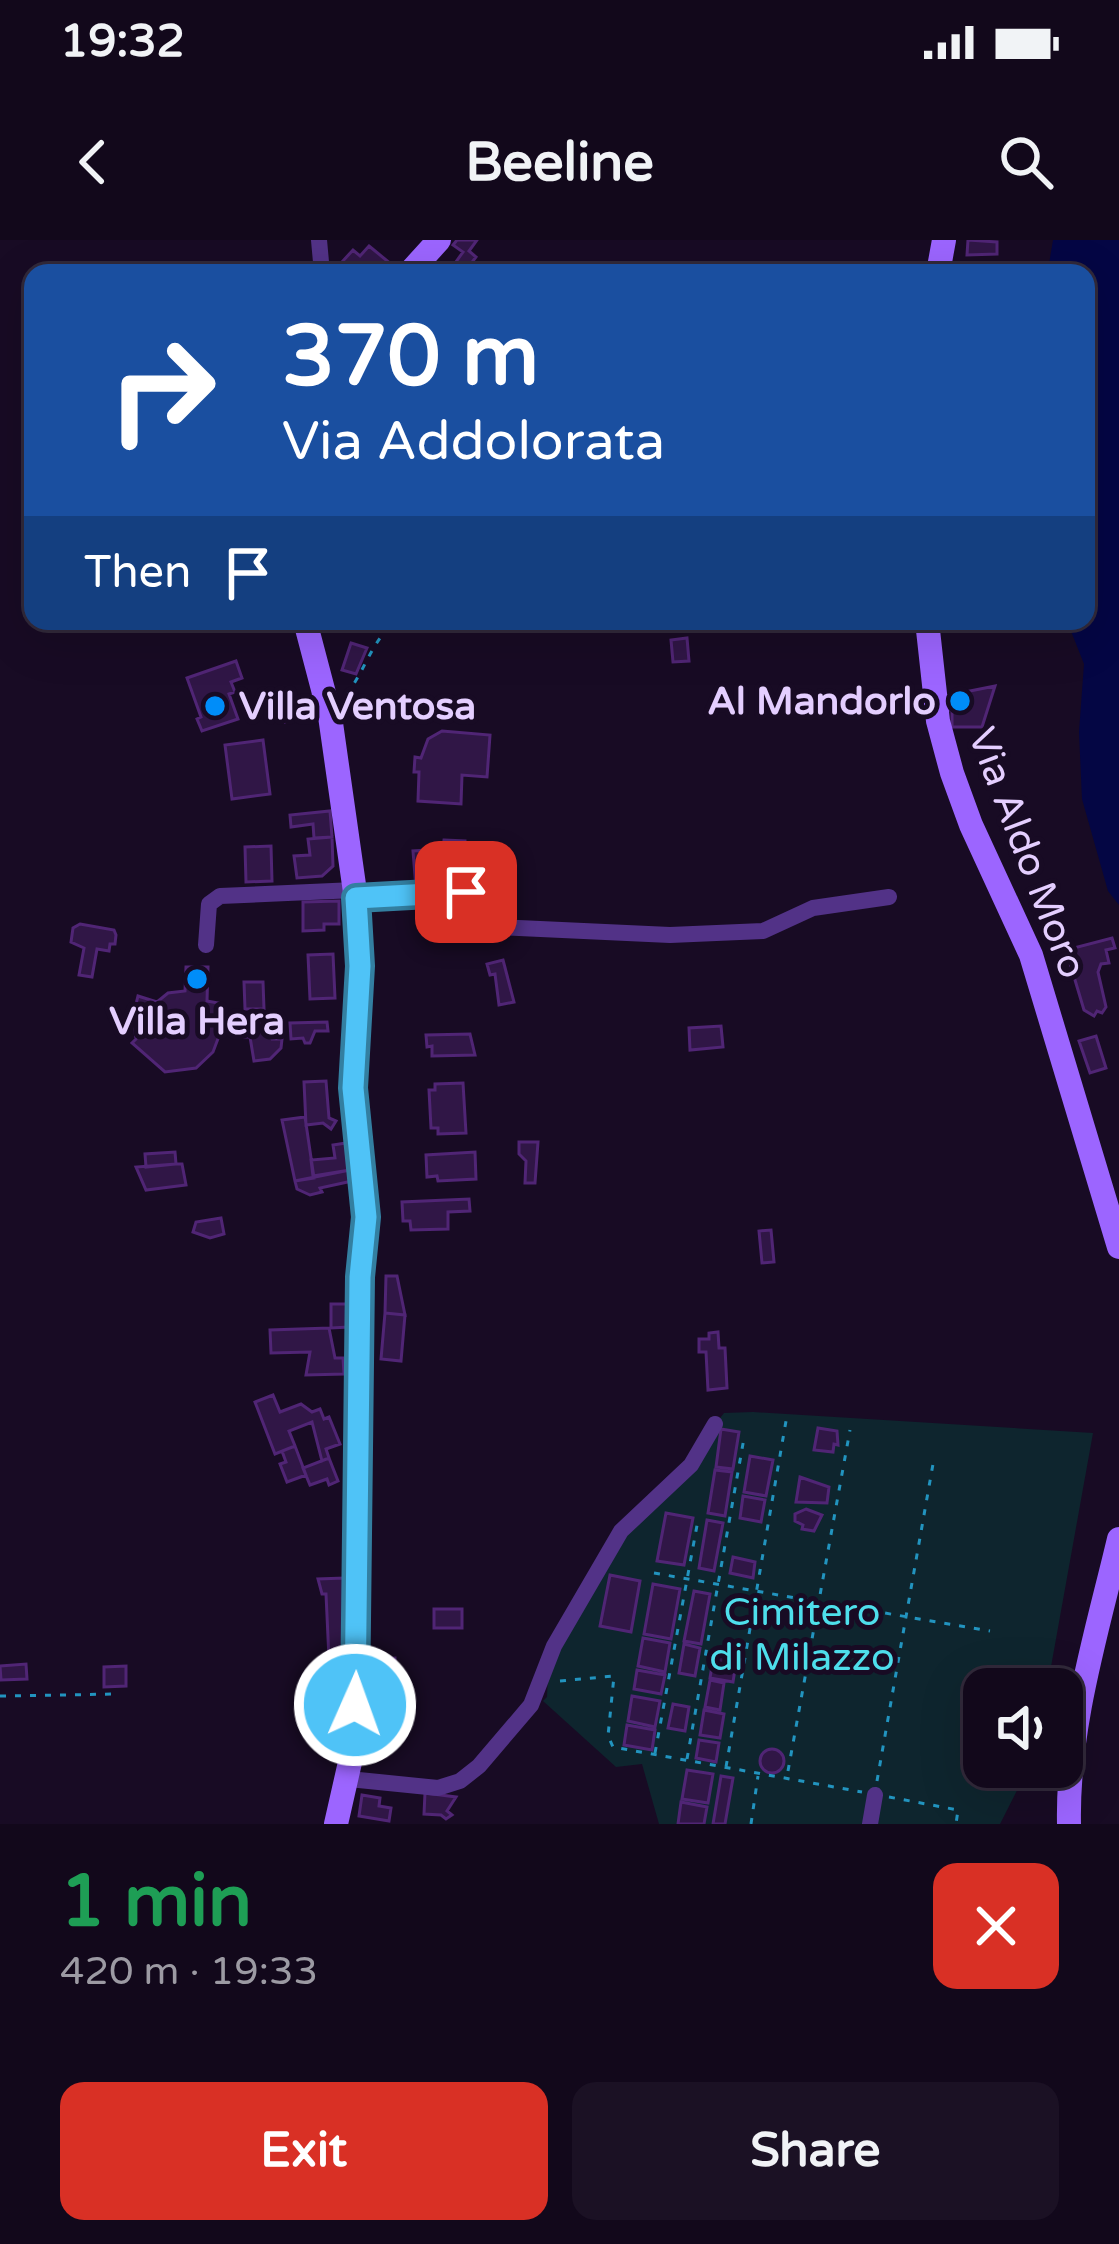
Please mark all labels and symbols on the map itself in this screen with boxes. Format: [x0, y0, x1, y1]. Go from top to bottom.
place label: Al Mandorlo [707, 678, 936, 725]
place label: Villa Ventosa [239, 683, 476, 730]
marker: Al Mandorlo [947, 688, 973, 714]
marker: Villa Ventosa [202, 693, 228, 719]
street label: Via Aldo Moro [958, 721, 1096, 985]
pin [415, 841, 517, 943]
marker: Villa Hera [184, 966, 210, 992]
place label: Villa Hera [109, 998, 285, 1045]
park label: Cimitero di Milazzo [709, 1589, 895, 1681]
position arrow [292, 1642, 418, 1768]

